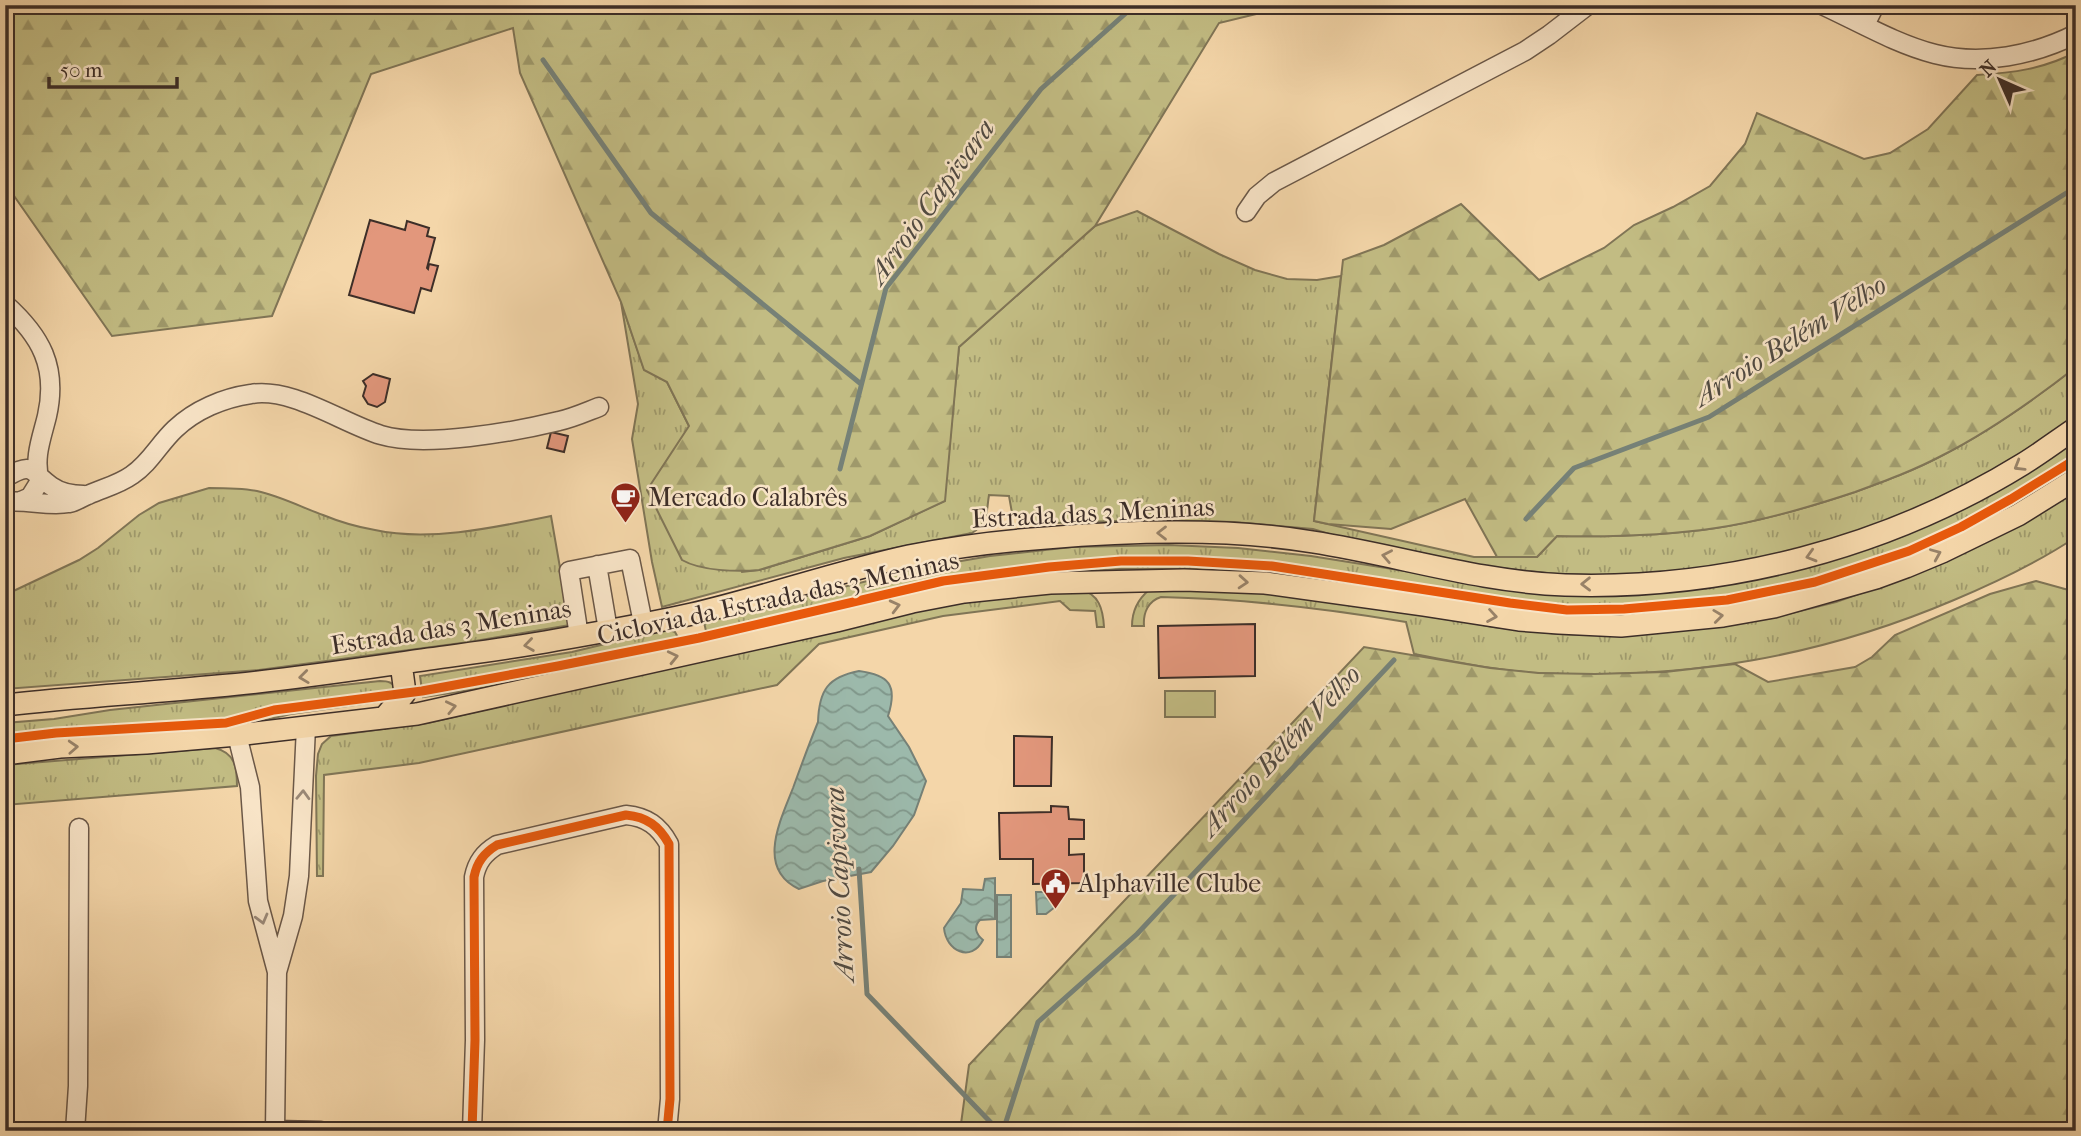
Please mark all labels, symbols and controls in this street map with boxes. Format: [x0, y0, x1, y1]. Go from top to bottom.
scale bar [49, 46, 177, 90]
north arrow [1966, 46, 2036, 116]
text: N [1976, 55, 2002, 82]
text: 50 m [60, 58, 103, 82]
water label: Arroio Capivara [859, 113, 1002, 292]
water label: Arroio Belém Velho [1685, 268, 1892, 414]
one-way arrow [2014, 457, 2027, 470]
cafe icon: Mercado Calabrês [608, 480, 642, 524]
place label: Mercado Calabrês [648, 482, 847, 513]
street label: Estrada das 3 Meninas [971, 491, 1215, 535]
one-way arrow [1156, 525, 1166, 541]
street label: Ciclovia da Estrada das 3 Meninas [594, 544, 962, 652]
one-way arrow [1805, 548, 1817, 562]
one-way arrow [1930, 549, 1942, 563]
one-way arrow [1381, 550, 1393, 565]
one-way arrow [1238, 574, 1249, 589]
one-way arrow [1580, 577, 1591, 592]
street label: Estrada das 3 Meninas [329, 593, 573, 661]
one-way arrow [889, 600, 901, 614]
one-way arrow [1486, 608, 1498, 623]
one-way arrow [1712, 609, 1724, 624]
one-way arrow [524, 637, 535, 652]
one-way arrow [667, 651, 679, 666]
water label: Arroio Belém Velho [1191, 658, 1367, 844]
one-way arrow [299, 669, 310, 684]
one-way arrow [445, 700, 457, 715]
one-way arrow [68, 739, 79, 754]
water label: Arroio Capivara [817, 786, 861, 985]
one-way arrow [295, 790, 310, 801]
public building icon: Alphaville Clube [1038, 866, 1072, 910]
place label: Alphaville Clube [1077, 868, 1261, 899]
one-way arrow [254, 913, 269, 925]

